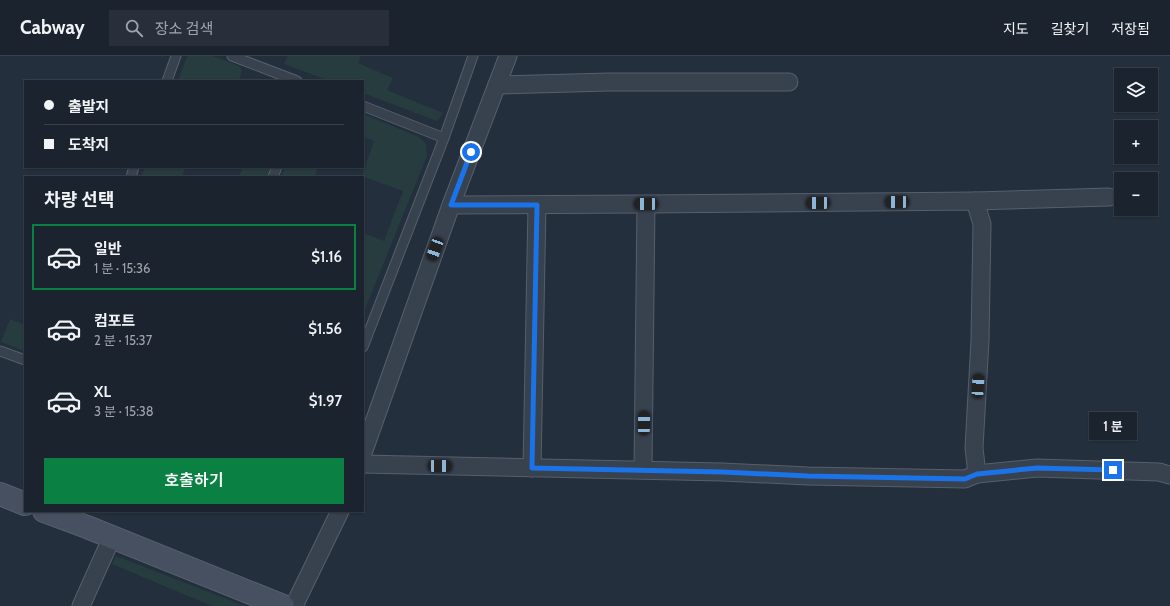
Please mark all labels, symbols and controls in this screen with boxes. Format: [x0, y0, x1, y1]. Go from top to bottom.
search box [109, 10, 389, 46]
text: Cabway [20, 16, 85, 39]
icon: search [123, 17, 145, 39]
text: 장소 검색 [155, 20, 213, 38]
text: 지도 [1003, 20, 1029, 38]
text: 길찾기 [1051, 20, 1089, 38]
text: 저장됨 [1111, 20, 1150, 38]
map controls [1114, 68, 1158, 216]
button: layers [1114, 68, 1158, 112]
text: 출발지 [68, 98, 109, 116]
button: + [1114, 120, 1158, 164]
text: 도착지 [68, 136, 109, 154]
route start [462, 143, 480, 161]
button: − [1114, 172, 1158, 216]
text: 차량 선택 [44, 189, 114, 211]
car [885, 196, 909, 208]
car [806, 197, 830, 209]
car [634, 198, 658, 210]
car [425, 236, 445, 262]
icon: car [46, 239, 82, 275]
text: 일반 [94, 240, 122, 258]
text: $1.16 [311, 248, 342, 266]
text: 1 분 · 15:36 [94, 260, 150, 276]
icon: car [46, 311, 82, 347]
text: 컴포트 [94, 312, 135, 330]
text: $1.56 [308, 320, 342, 338]
text: 2 분 · 15:37 [94, 332, 152, 348]
car [971, 374, 985, 398]
icon: car [46, 383, 82, 419]
text: XL [94, 383, 111, 401]
text: $1.97 [309, 392, 342, 410]
text: 3 분 · 15:38 [94, 403, 154, 419]
car [638, 411, 650, 435]
callout: 1 분 [1089, 412, 1137, 440]
text: 1 분 [1103, 418, 1123, 434]
button: 호출하기 [44, 458, 344, 504]
car [428, 460, 452, 472]
route end [1104, 461, 1122, 479]

